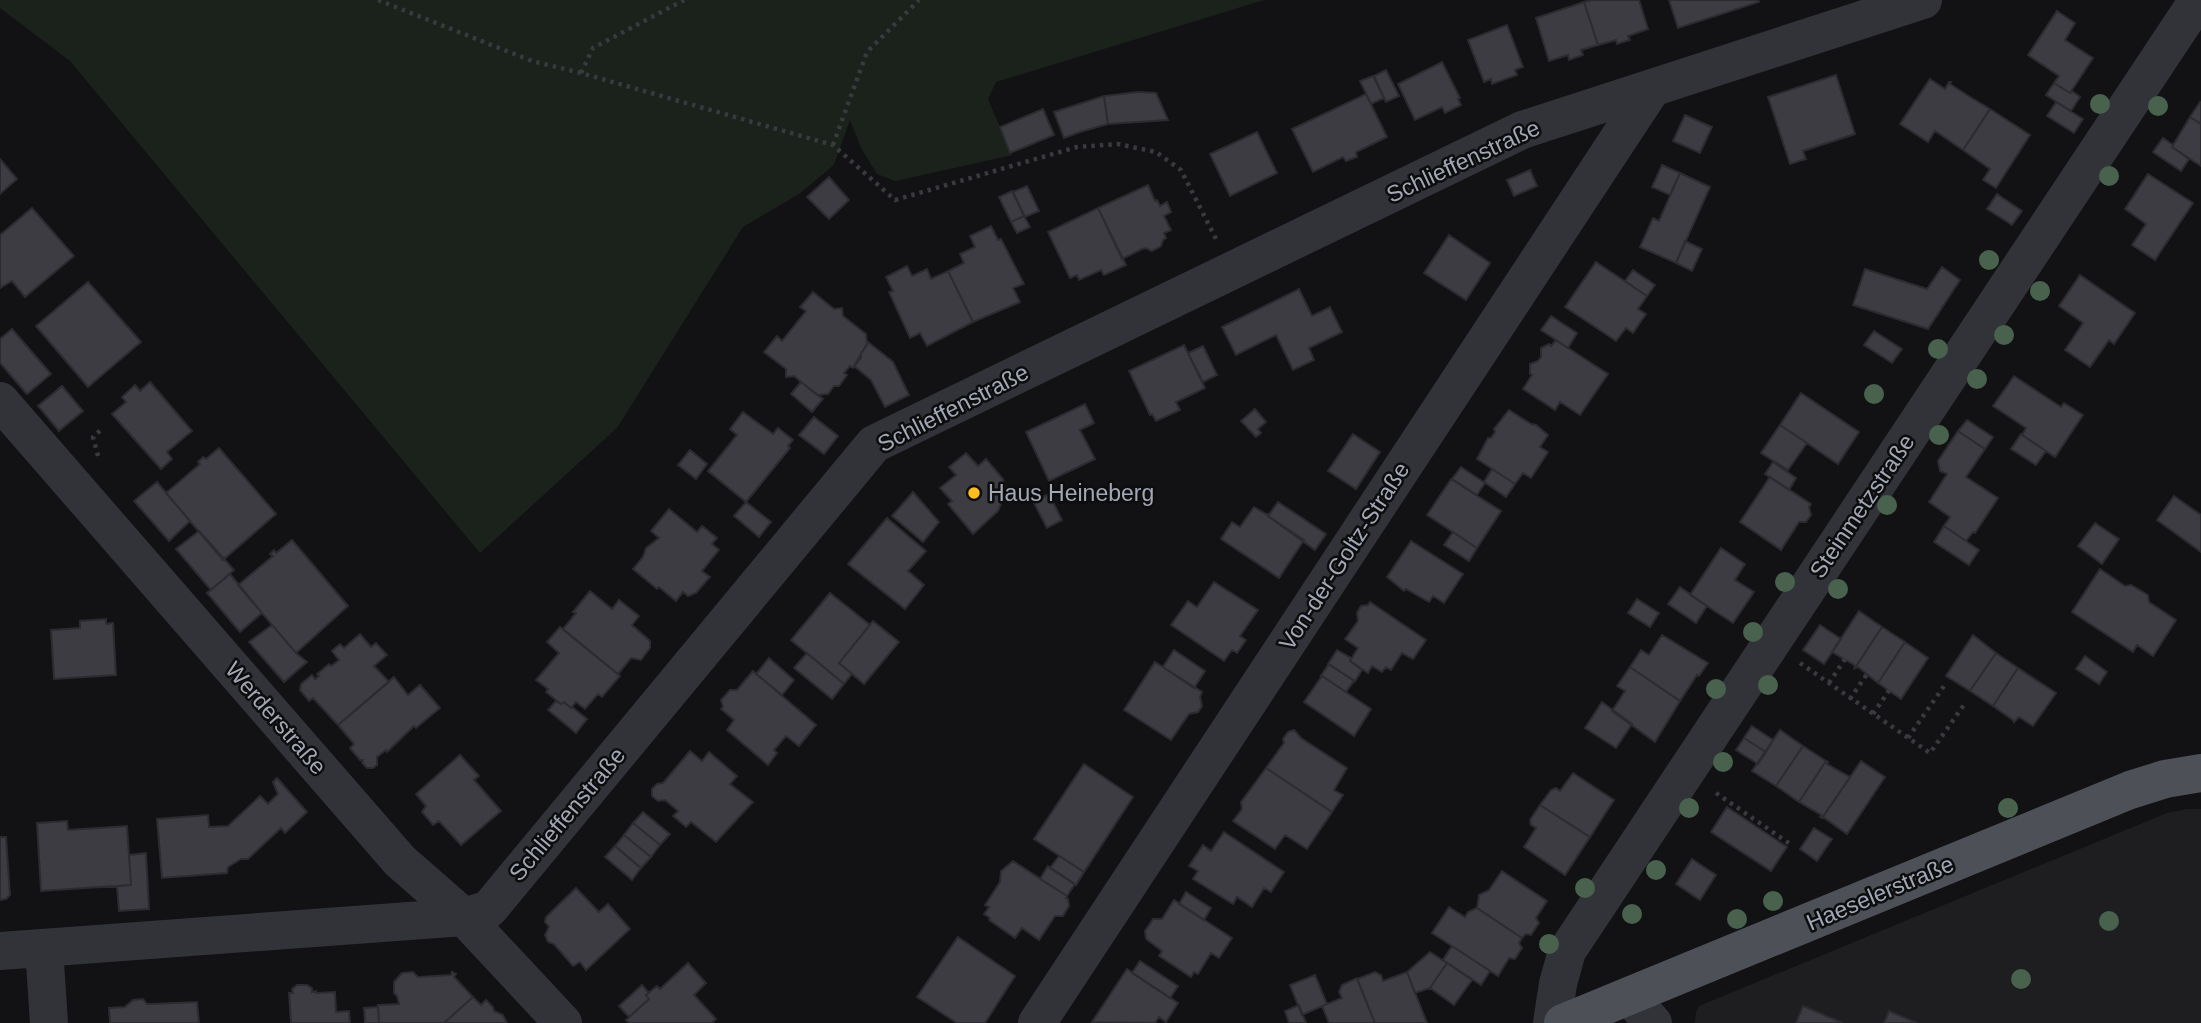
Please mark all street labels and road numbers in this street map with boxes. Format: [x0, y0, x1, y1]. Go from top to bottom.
street label: Schlieffenstraße [1382, 114, 1544, 208]
street label: Schlieffenstraße [873, 359, 1033, 457]
street label: Steinmetzstraße [1804, 429, 1920, 583]
street label: Von-der-Goltz-Straße [1274, 457, 1414, 655]
street label: Werderstraße [220, 657, 332, 779]
street label: Schlieffenstraße [504, 742, 630, 886]
street label: Haeselerstraße [1803, 850, 1957, 936]

